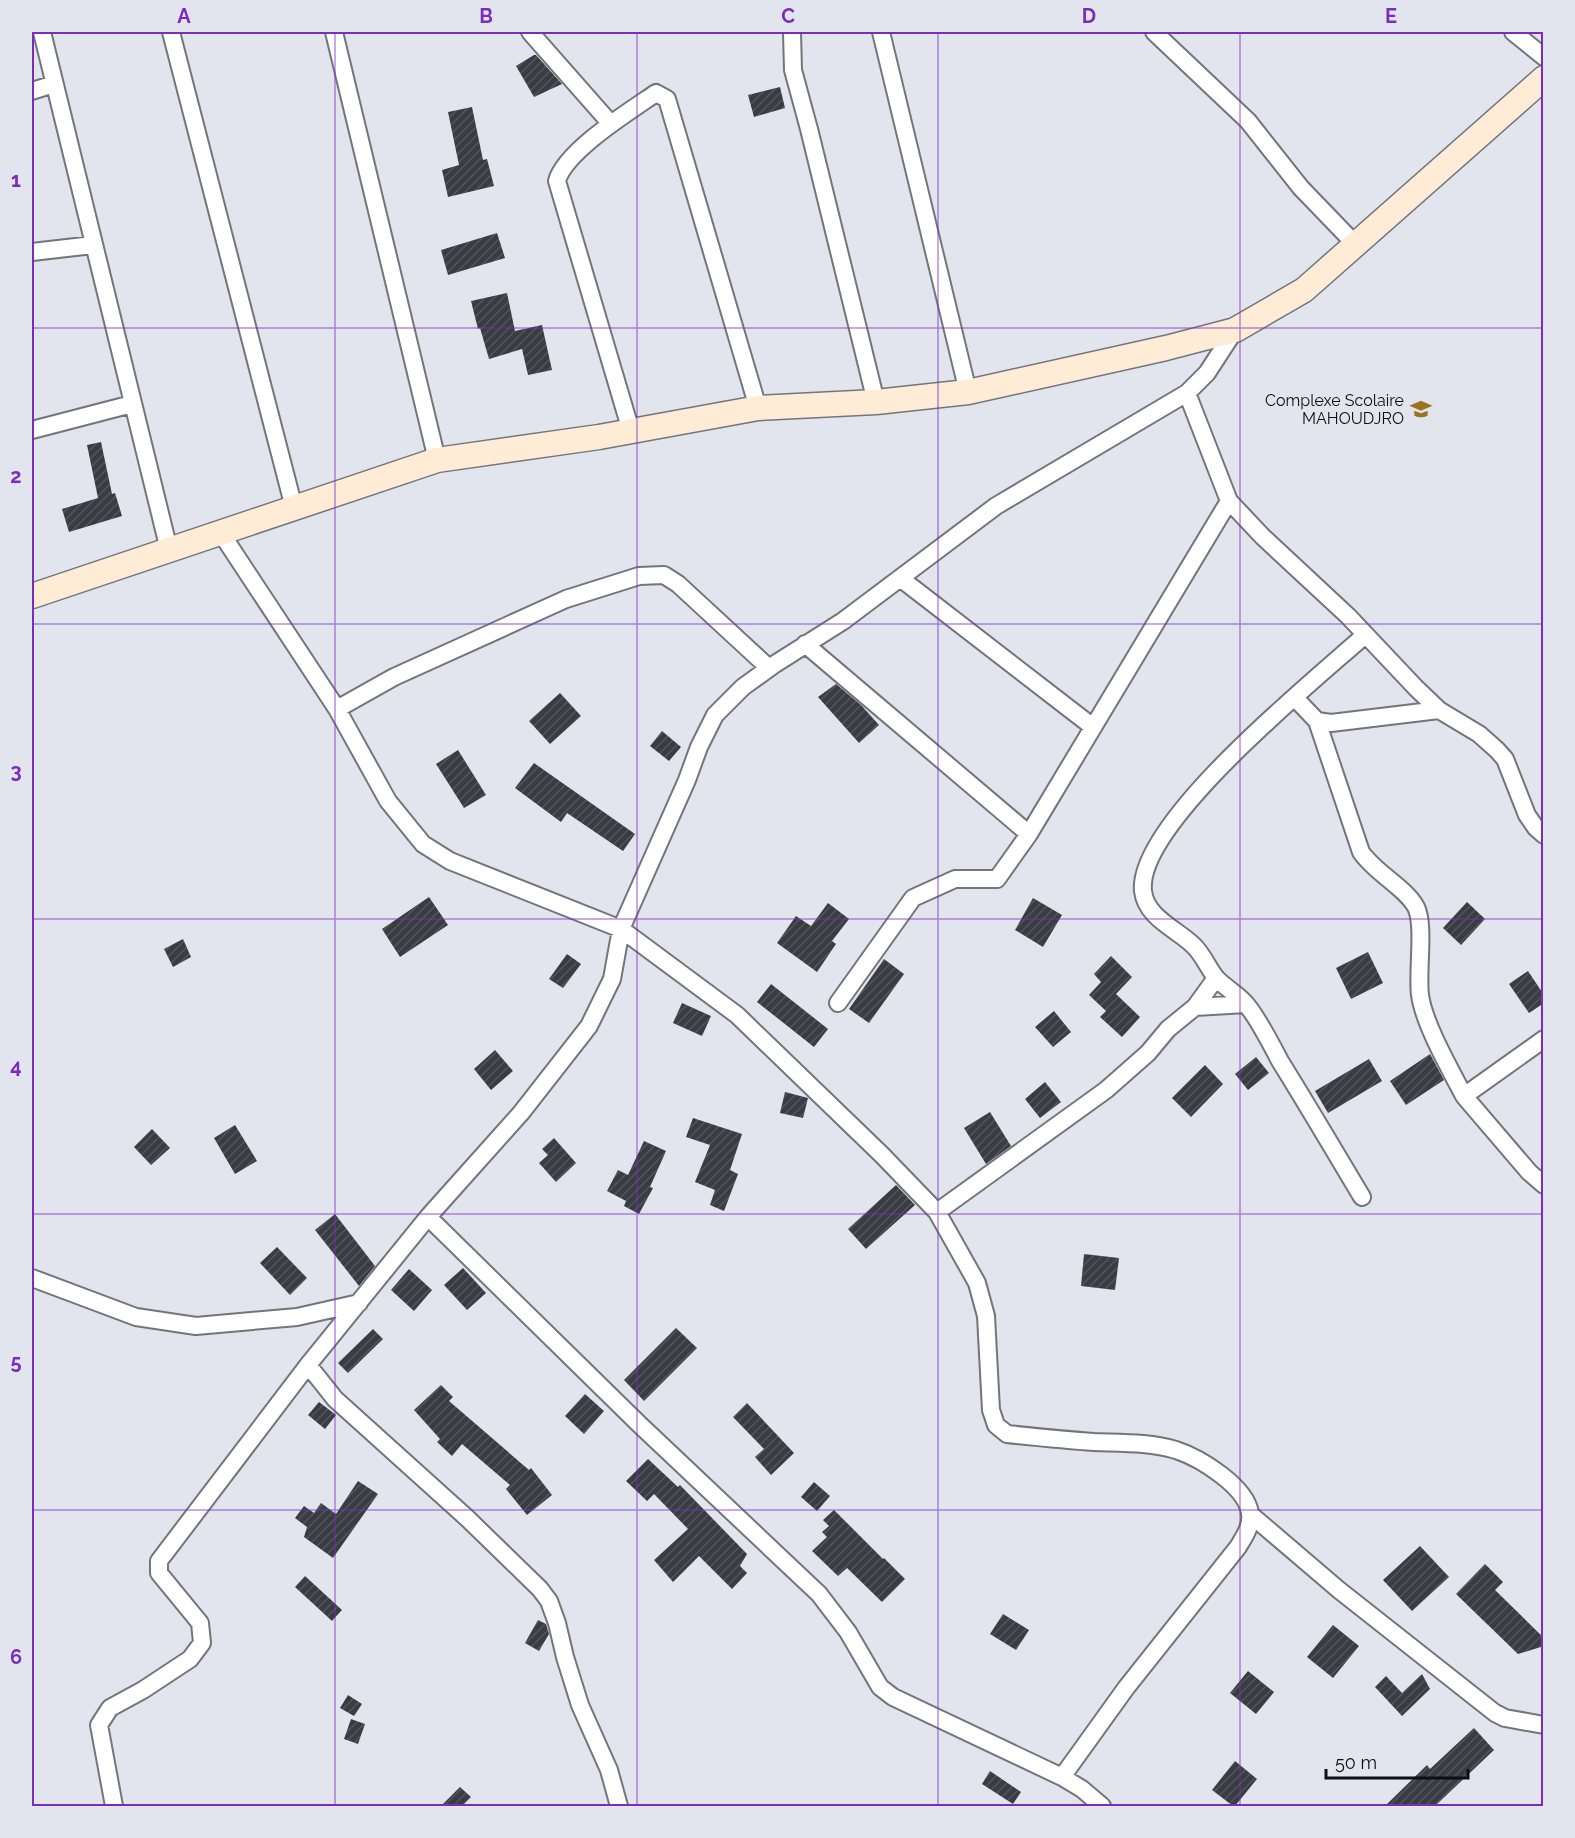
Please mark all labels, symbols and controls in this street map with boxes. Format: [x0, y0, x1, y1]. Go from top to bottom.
text: A [177, 4, 191, 28]
text: B [479, 4, 493, 28]
text: C [781, 4, 795, 28]
text: D [1082, 4, 1096, 28]
text: E [1385, 4, 1397, 28]
text: 1 [11, 168, 21, 192]
place label: Complexe Scolaire MAHOUDJRO [1265, 391, 1404, 428]
school or university icon: Complexe Scolaire MAHOUDJRO [1409, 397, 1433, 421]
text: 2 [10, 464, 22, 488]
text: 3 [10, 759, 22, 783]
text: 4 [10, 1054, 22, 1078]
text: 5 [10, 1350, 22, 1374]
text: 6 [10, 1645, 22, 1669]
scale bar [1326, 1742, 1468, 1780]
text: 50 m [1335, 1752, 1377, 1773]

